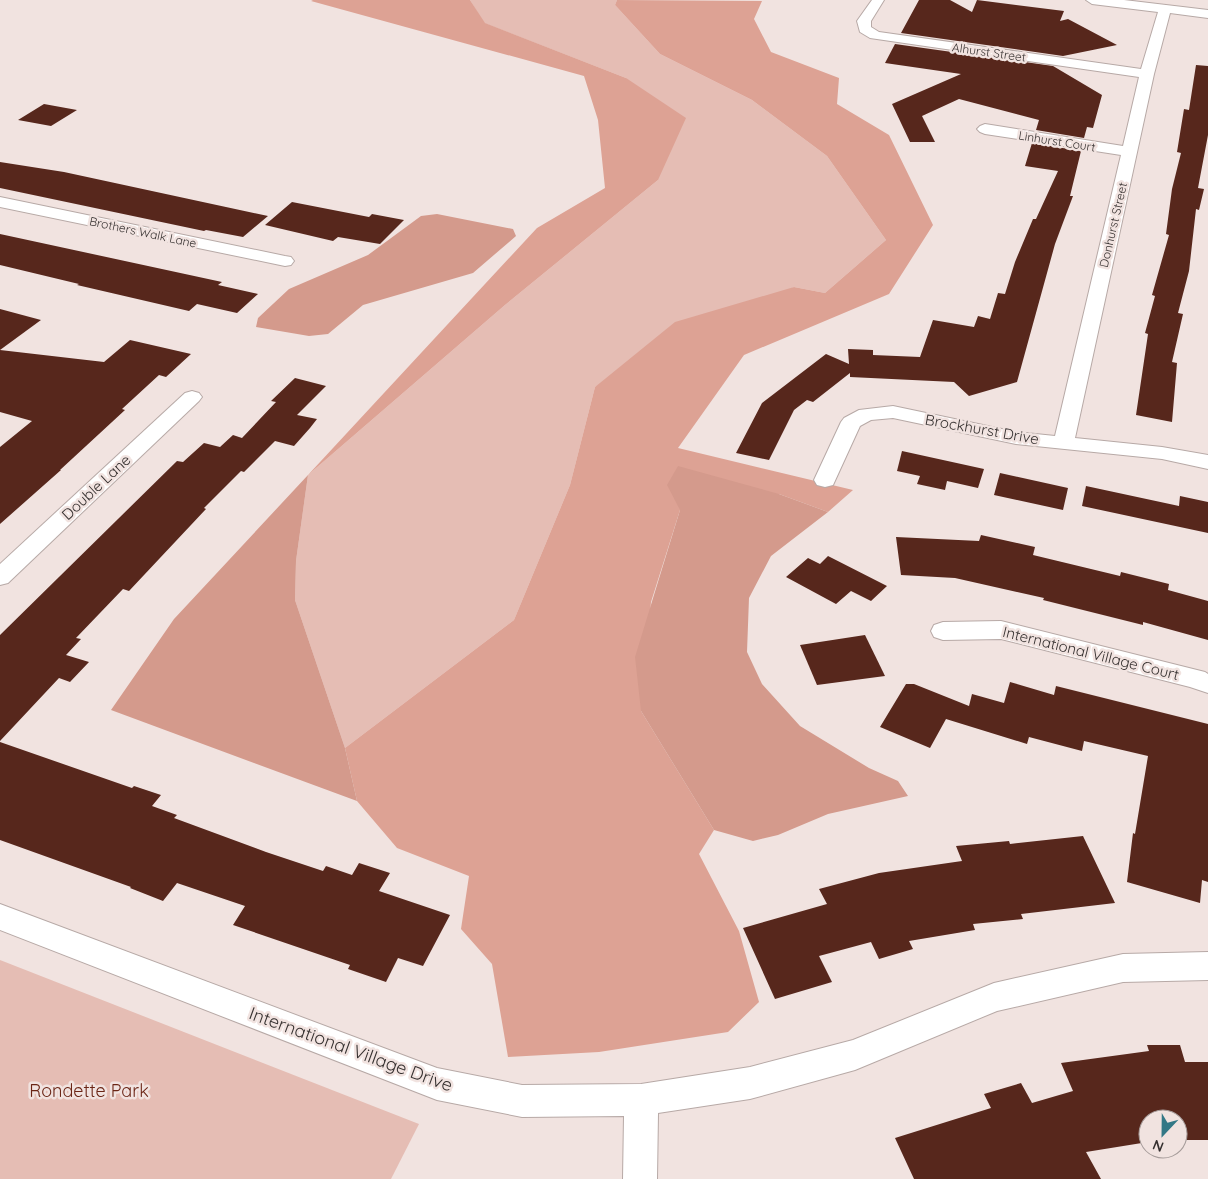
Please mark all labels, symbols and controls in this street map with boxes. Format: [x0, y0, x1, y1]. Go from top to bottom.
street label: Alhurst Street [951, 39, 1027, 65]
street label: Linhurst Court [1017, 128, 1097, 154]
street label: Donhurst Street [1096, 181, 1130, 269]
street label: Brothers Walk Lane [88, 213, 198, 251]
street label: Brockhurst Drive [924, 410, 1040, 448]
street label: Double Lane [57, 450, 135, 524]
street label: International Village Court [1001, 622, 1181, 684]
street label: International Village Drive [246, 1001, 456, 1097]
park label: Rondette Park [29, 1079, 149, 1102]
north arrow [1138, 1109, 1188, 1159]
text: N [1150, 1136, 1166, 1156]

